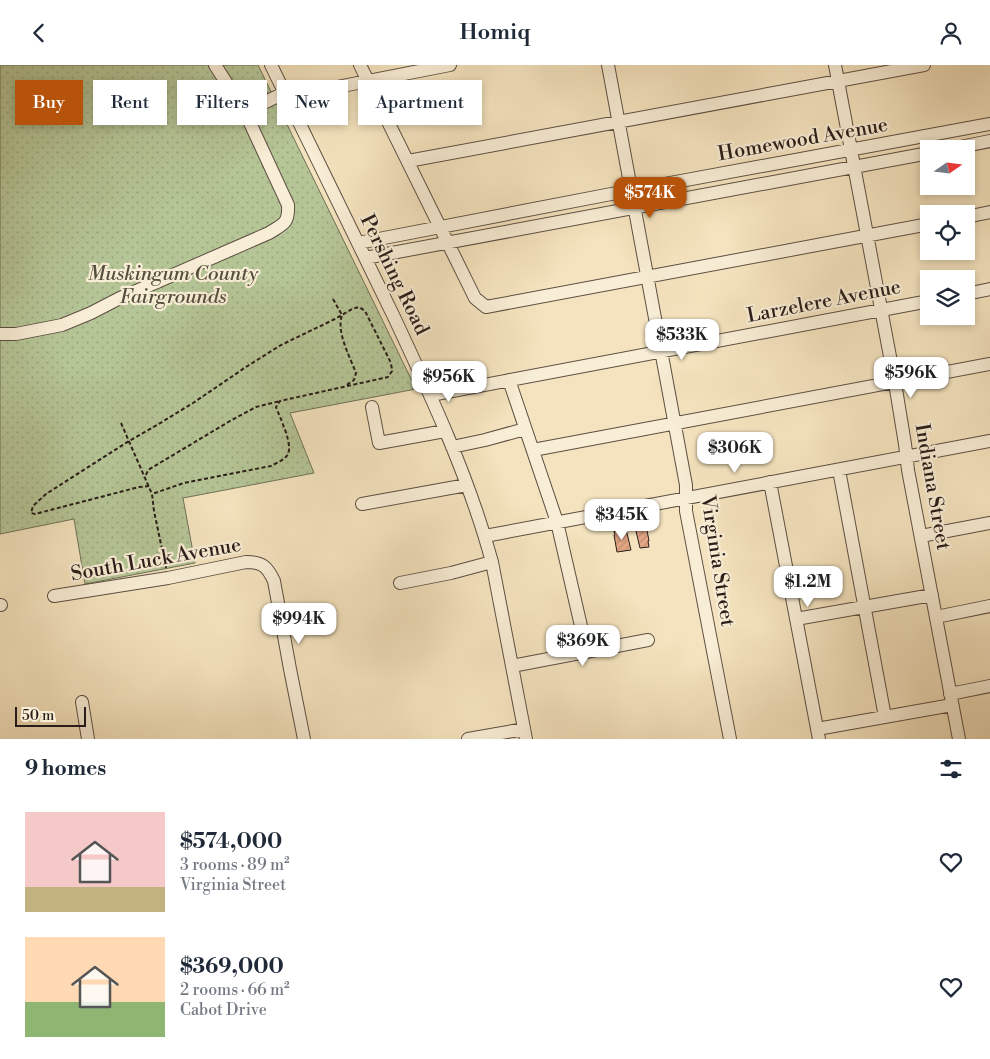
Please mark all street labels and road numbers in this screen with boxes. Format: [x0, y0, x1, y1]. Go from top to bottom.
street label: Homewood Avenue [716, 113, 890, 167]
street label: Pershing Road [354, 211, 434, 340]
street label: Larzelere Avenue [745, 275, 903, 329]
street label: Indiana Street [909, 422, 955, 552]
street label: Virginia Street [694, 493, 740, 628]
street label: South Luck Avenue [69, 533, 243, 587]

